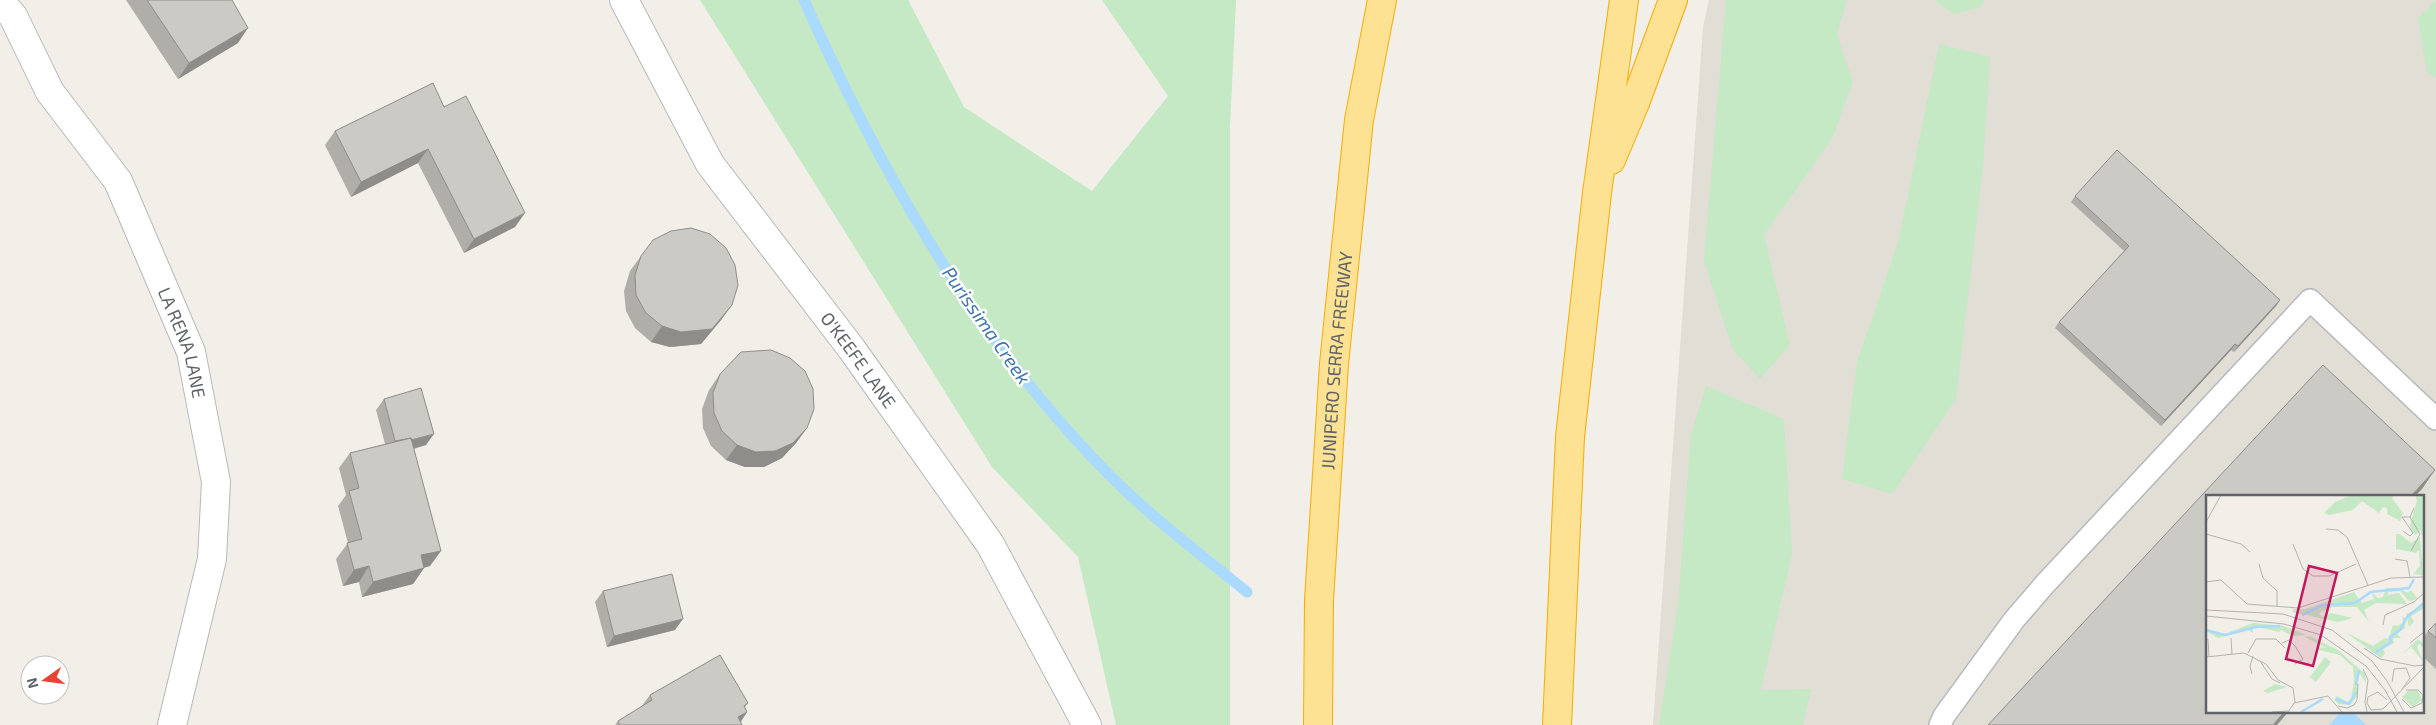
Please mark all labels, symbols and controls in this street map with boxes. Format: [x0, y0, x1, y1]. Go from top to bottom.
street label: JUNIPERO SERRA FREEWAY [1316, 250, 1357, 470]
water label: Purissima Creek [938, 262, 1036, 388]
street label: LA RENA LANE [154, 284, 211, 400]
street label: O'KEEFE LANE [816, 307, 901, 412]
inset map [2206, 495, 2424, 712]
north arrow [20, 655, 70, 705]
text: N [22, 676, 41, 690]

